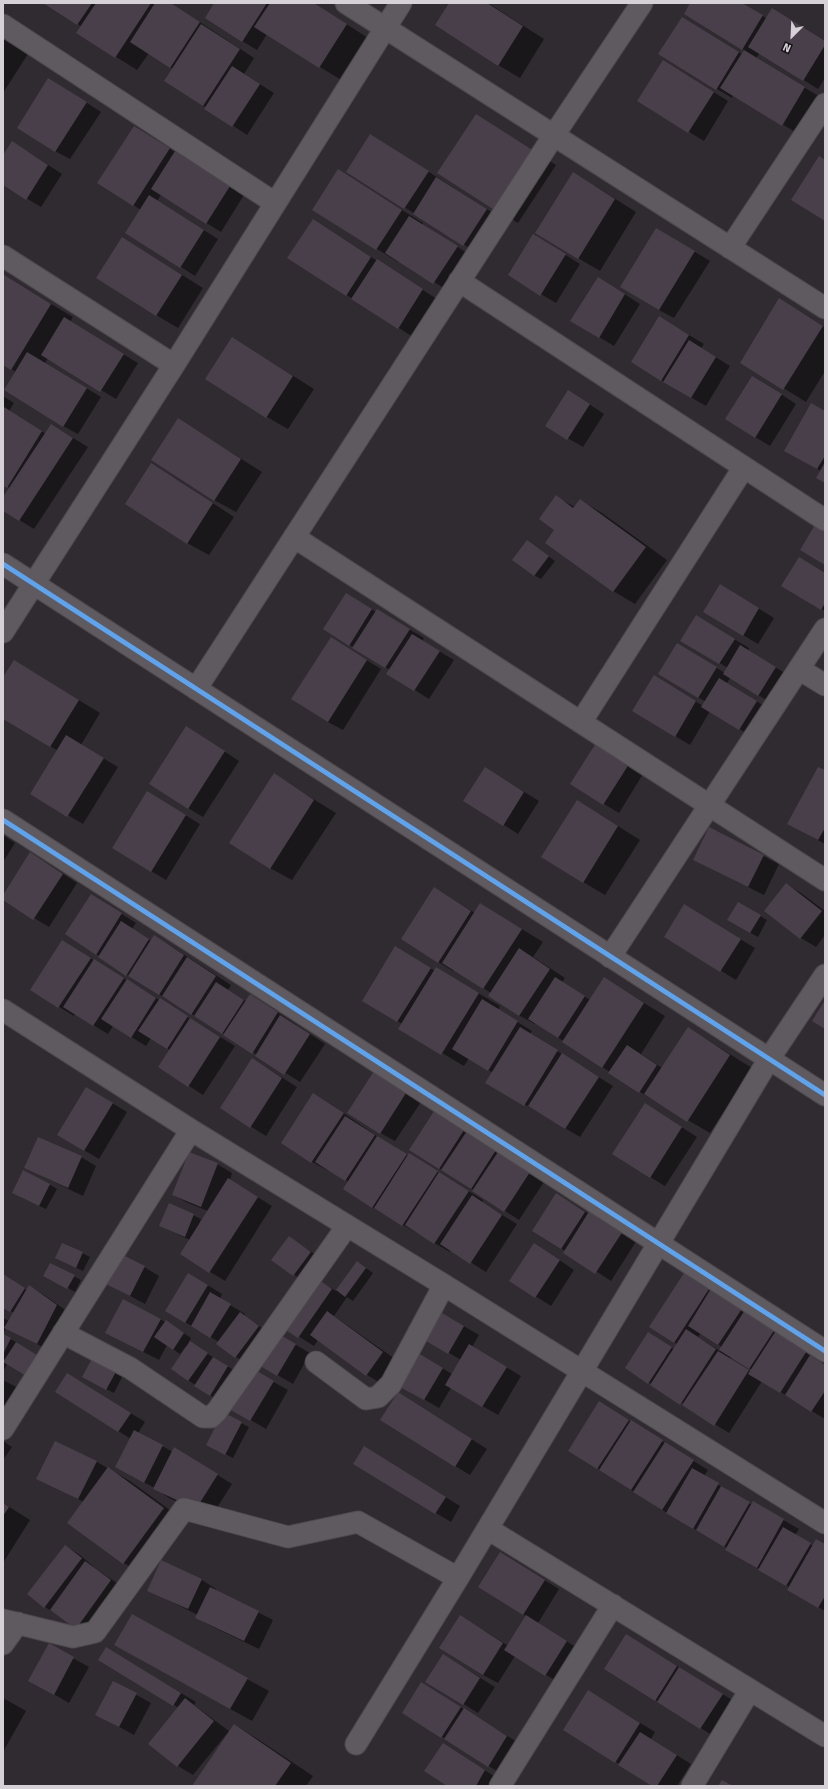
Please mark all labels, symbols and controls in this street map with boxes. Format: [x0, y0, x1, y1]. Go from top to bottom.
north arrow [772, 16, 812, 56]
text: N [781, 40, 793, 55]

